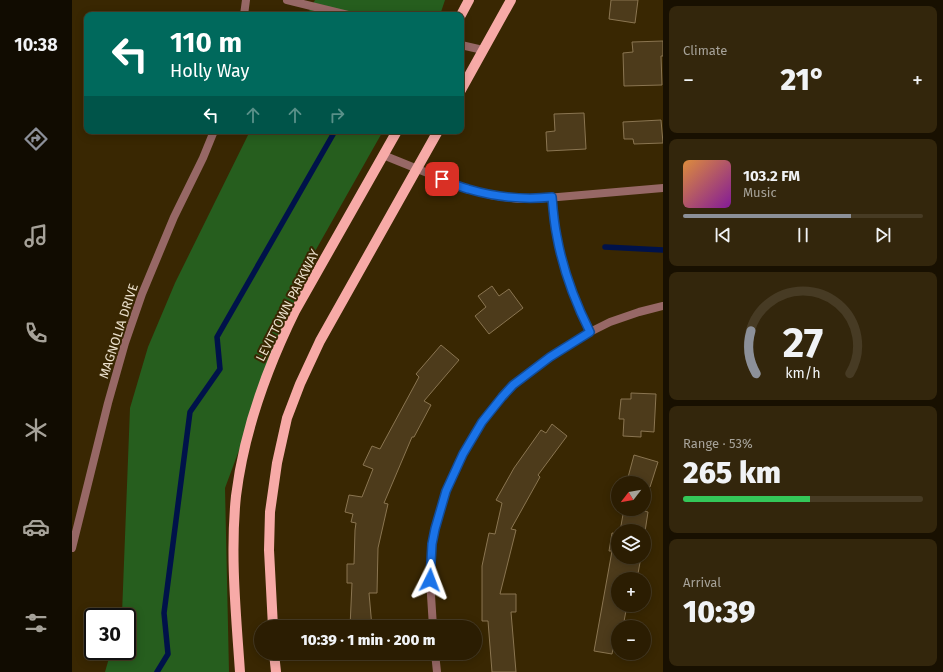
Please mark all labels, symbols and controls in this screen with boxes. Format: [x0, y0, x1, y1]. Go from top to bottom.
text: 110 m [170, 26, 242, 59]
icon: left [104, 28, 156, 80]
text: 10:38 [14, 34, 58, 56]
text: Climate [683, 43, 727, 58]
text: Holly Way [170, 60, 249, 82]
text: 21° [781, 62, 825, 98]
text: − [683, 67, 694, 94]
text: + [912, 67, 923, 94]
icon: left [200, 104, 222, 126]
icon: ahead [242, 104, 264, 126]
icon: ahead [284, 104, 306, 126]
icon: right [326, 104, 348, 126]
icon: directions [22, 125, 50, 153]
pin [425, 162, 459, 196]
text: 103.2 FM [743, 167, 800, 185]
icon: arrive [431, 168, 453, 190]
text: Music [743, 185, 777, 200]
icon: music [22, 222, 50, 250]
icon: previous [712, 224, 734, 246]
icon: pause [792, 224, 814, 246]
icon: next [872, 224, 894, 246]
street label: LEVITTOWN PARKWAY [253, 246, 323, 364]
street label: MAGNOLIA DRIVE [96, 282, 141, 381]
text: 27 [783, 318, 823, 368]
icon: phone [22, 319, 50, 347]
text: km/h [785, 365, 821, 382]
icon: climate [22, 416, 50, 444]
text: Range · 53% [683, 436, 753, 451]
text: 265 km [683, 455, 781, 491]
north arrow [611, 476, 651, 516]
map controls [611, 476, 651, 660]
icon: car [22, 513, 50, 541]
button: layers [611, 524, 651, 564]
position arrow [409, 559, 451, 601]
button: + [611, 572, 651, 612]
text: Arrival [683, 575, 721, 590]
text: 10:39 [683, 594, 755, 630]
speed limit sign: 30 [84, 608, 136, 660]
icon: filters [22, 609, 50, 637]
button: − [611, 620, 651, 660]
text: 10:39 · 1 min · 200 m [301, 631, 435, 649]

